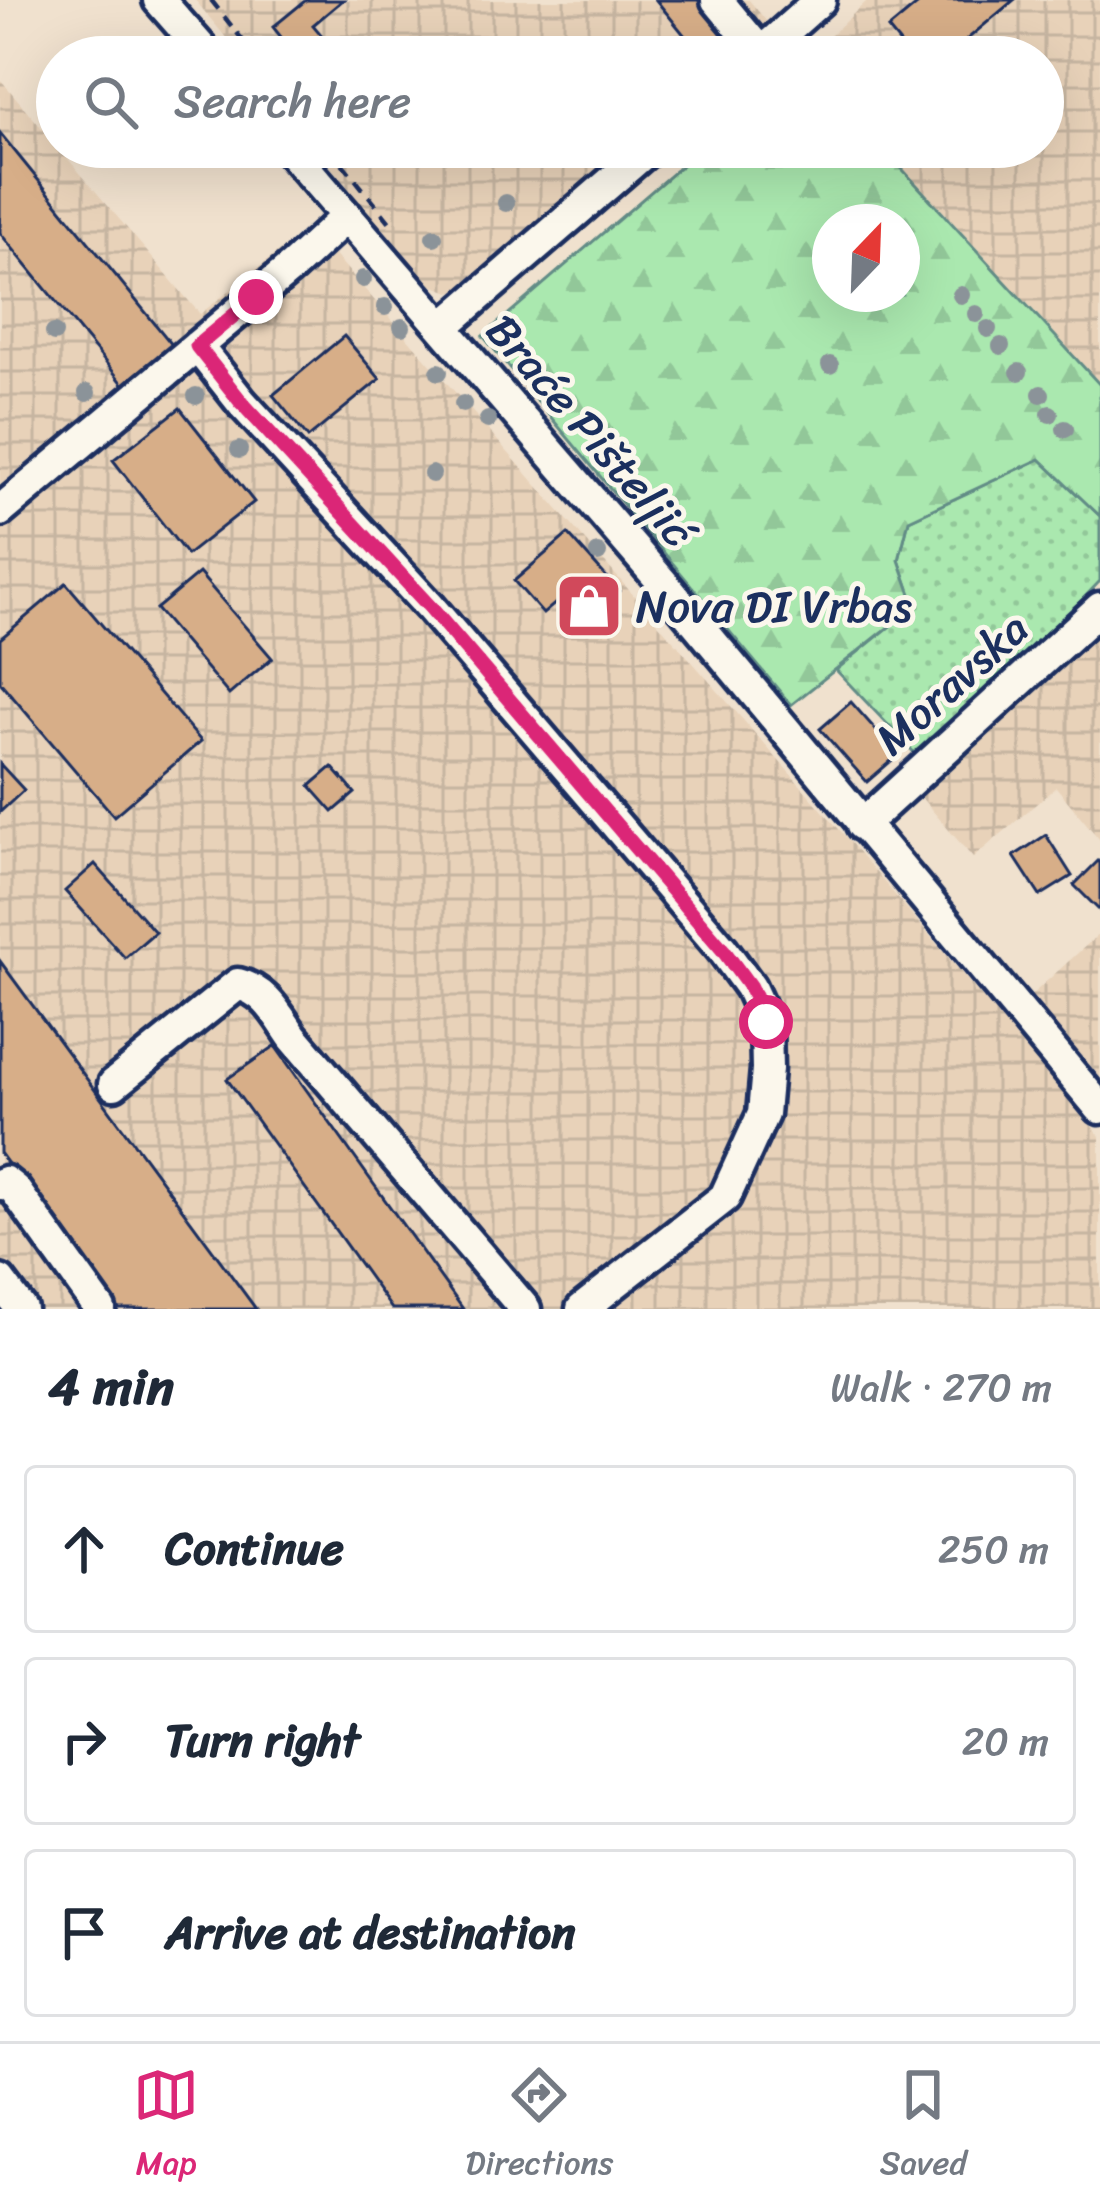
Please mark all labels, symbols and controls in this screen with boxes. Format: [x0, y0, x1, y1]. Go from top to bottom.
search box [36, 36, 1064, 168]
text: Search here [174, 62, 411, 142]
icon: search [78, 69, 144, 135]
north arrow [812, 204, 920, 312]
route end [229, 270, 283, 324]
street label: Braće Pišteljić [465, 295, 718, 569]
place label: Nova DI Vrbas [636, 567, 912, 647]
shop icon: Nova DI Vrbas [554, 571, 624, 641]
street label: Moravska [856, 592, 1048, 776]
route start [739, 995, 793, 1049]
text: 4 min [48, 1342, 174, 1432]
text: Walk · 270 m [830, 1353, 1052, 1422]
text: Continue [165, 1509, 344, 1589]
text: 250 m [938, 1515, 1049, 1584]
icon: ahead [51, 1516, 117, 1582]
text: Turn right [165, 1701, 360, 1781]
text: 20 m [962, 1707, 1049, 1776]
icon: right [51, 1708, 117, 1774]
text: Arrive at destination [165, 1893, 575, 1973]
icon: arrive [51, 1900, 117, 1966]
tab: Map [133, 2062, 199, 2192]
tab: Directions [466, 2062, 613, 2192]
tab: Saved [880, 2062, 967, 2192]

